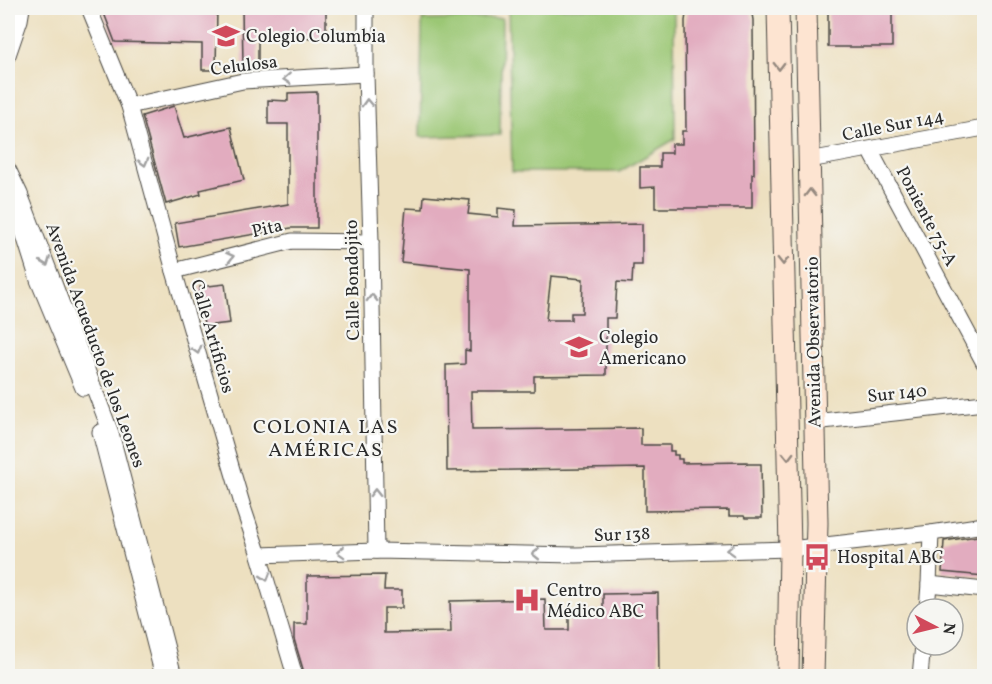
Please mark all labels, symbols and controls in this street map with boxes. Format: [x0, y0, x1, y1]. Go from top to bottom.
school or university icon: Colegio Columbia [211, 21, 241, 51]
place label: Colegio Columbia [246, 25, 386, 50]
street label: Celulosa [209, 50, 279, 83]
one-way arrow [773, 61, 785, 70]
one-way arrow [282, 72, 291, 85]
one-way arrow [361, 99, 373, 108]
street label: Calle Sur 144 [840, 104, 946, 149]
one-way arrow [137, 157, 150, 167]
street label: Poniente 75-A [889, 162, 963, 271]
one-way arrow [804, 189, 816, 198]
street label: Pita [249, 214, 285, 245]
street label: Calle Bondojito [340, 219, 367, 341]
street label: Avenida Acueducto de los Leones [39, 220, 151, 471]
one-way arrow [225, 251, 235, 264]
one-way arrow [39, 256, 51, 267]
one-way arrow [777, 256, 789, 265]
street label: Avenida Observatorio [801, 256, 828, 428]
street label: Calle Artificios [183, 276, 240, 396]
one-way arrow [366, 293, 378, 302]
place label: Colegio Americano [599, 326, 686, 372]
school or university icon: Colegio Americano [564, 332, 594, 362]
one-way arrow [190, 344, 202, 355]
street label: Sur 140 [866, 379, 928, 410]
district label: COLONIA LAS AMÉRICAS [253, 414, 399, 465]
one-way arrow [781, 451, 794, 460]
one-way arrow [369, 488, 382, 497]
street label: Sur 138 [593, 522, 651, 549]
bus stop icon: Hospital ABC [802, 542, 832, 572]
one-way arrow [727, 544, 736, 557]
one-way arrow [337, 546, 346, 559]
place label: Hospital ABC [837, 546, 943, 571]
one-way arrow [532, 548, 541, 560]
one-way arrow [259, 571, 271, 582]
place label: Centro Médico ABC [547, 579, 644, 625]
hospital icon: Centro Médico ABC [512, 585, 542, 615]
north arrow [905, 597, 965, 657]
text: N [936, 621, 960, 636]

